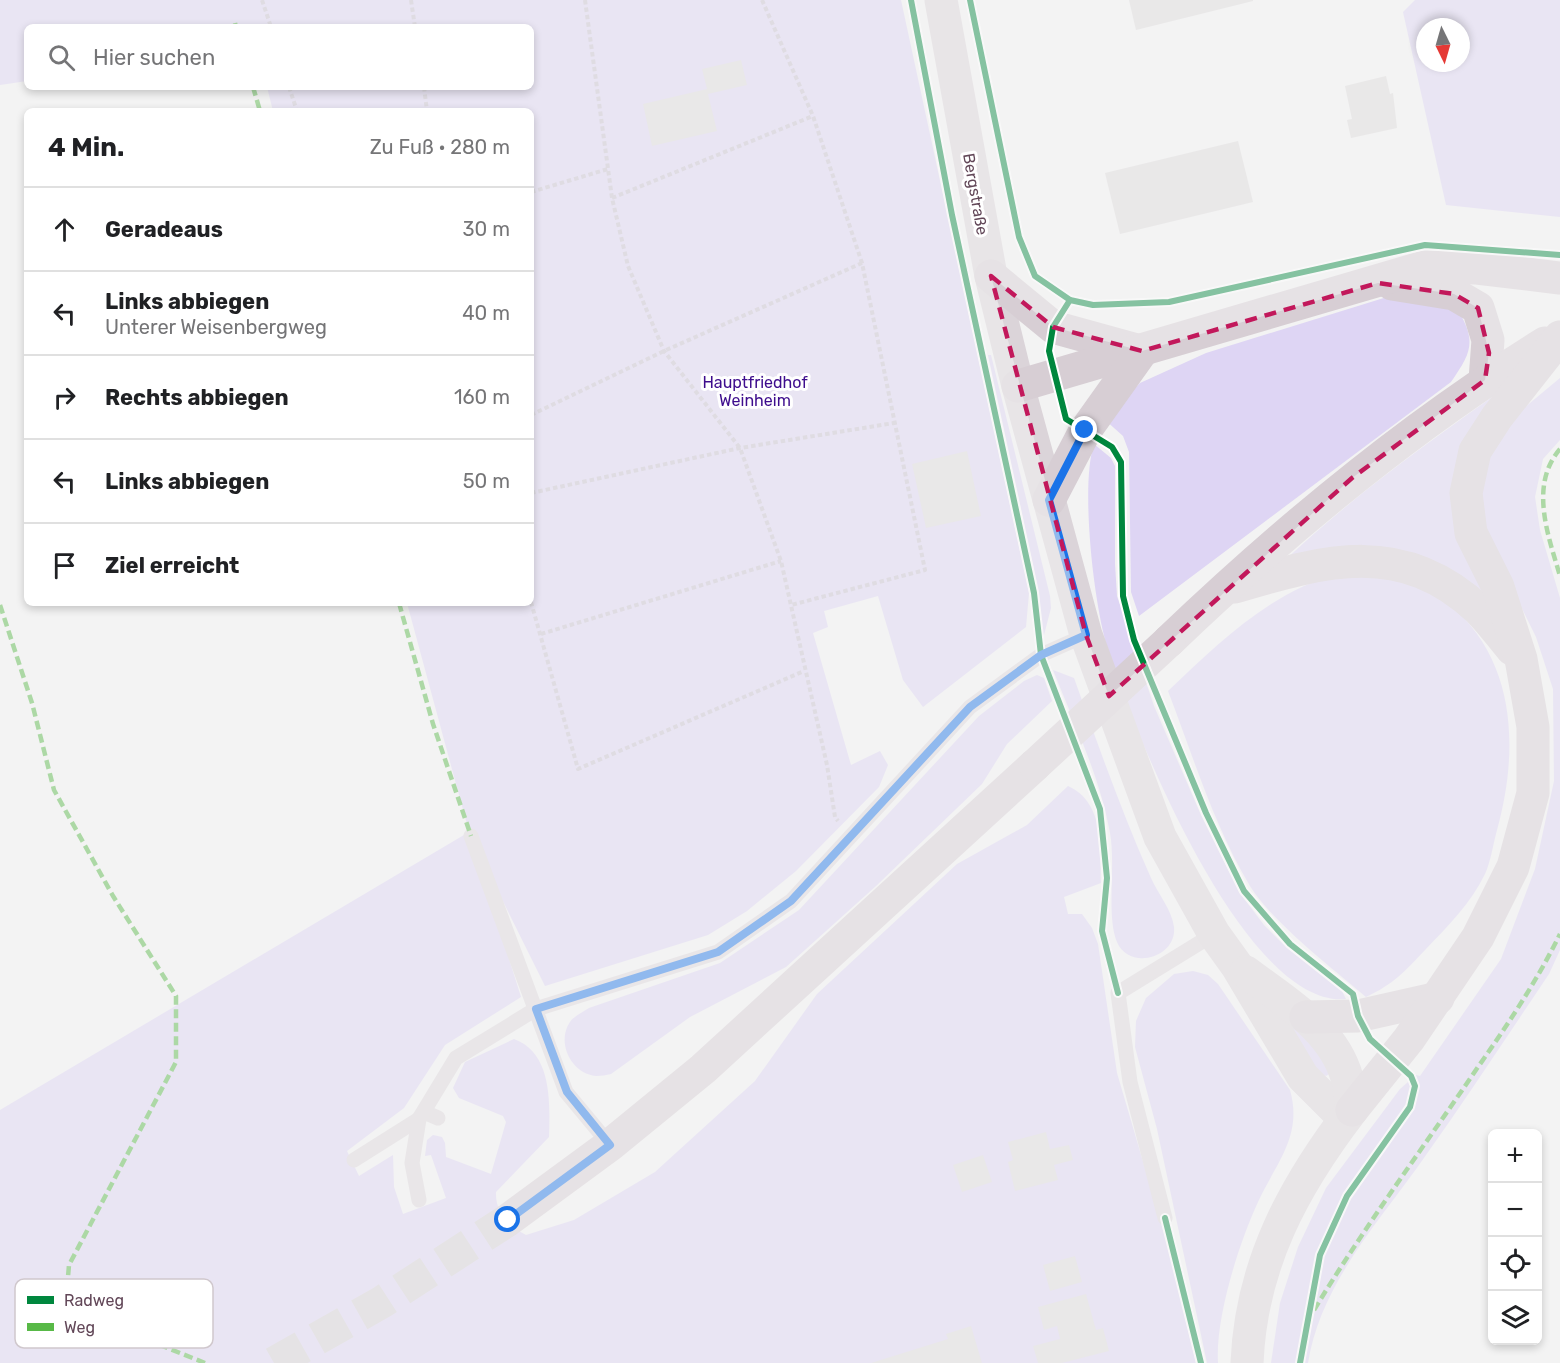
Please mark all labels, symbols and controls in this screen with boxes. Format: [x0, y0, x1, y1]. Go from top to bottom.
north arrow [1416, 18, 1470, 72]
search box [24, 24, 534, 90]
icon: search [45, 41, 78, 74]
text: Hier suchen [93, 44, 215, 71]
text: 4 Min. [48, 132, 124, 163]
text: Zu Fuß · 280 m [370, 135, 510, 159]
street label: Bergstraße [959, 152, 992, 236]
icon: ahead [48, 213, 81, 246]
text: Geradeaus [105, 216, 223, 243]
text: 30 m [463, 217, 510, 241]
text: Links abbiegen [105, 288, 269, 315]
icon: left [48, 297, 81, 330]
text: 40 m [462, 301, 510, 325]
text: Unterer Weisenbergweg [105, 315, 327, 339]
park label: Hauptfriedhof Weinheim [702, 373, 808, 410]
icon: right [48, 381, 81, 414]
text: Rechts abbiegen [105, 384, 289, 411]
text: 160 m [454, 385, 510, 409]
route end [1071, 416, 1097, 442]
icon: left [48, 465, 81, 498]
text: Links abbiegen [105, 468, 269, 495]
text: 50 m [463, 469, 510, 493]
icon: arrive [48, 549, 81, 582]
text: Ziel erreicht [105, 552, 239, 579]
map controls [1488, 1129, 1542, 1345]
button: + [1488, 1129, 1542, 1183]
button: − [1488, 1183, 1542, 1237]
route start [494, 1206, 520, 1232]
button: locate [1488, 1237, 1542, 1291]
legend [15, 1279, 213, 1348]
text: Radweg [64, 1291, 124, 1310]
button: layers [1488, 1291, 1542, 1345]
text: Weg [64, 1318, 95, 1337]

